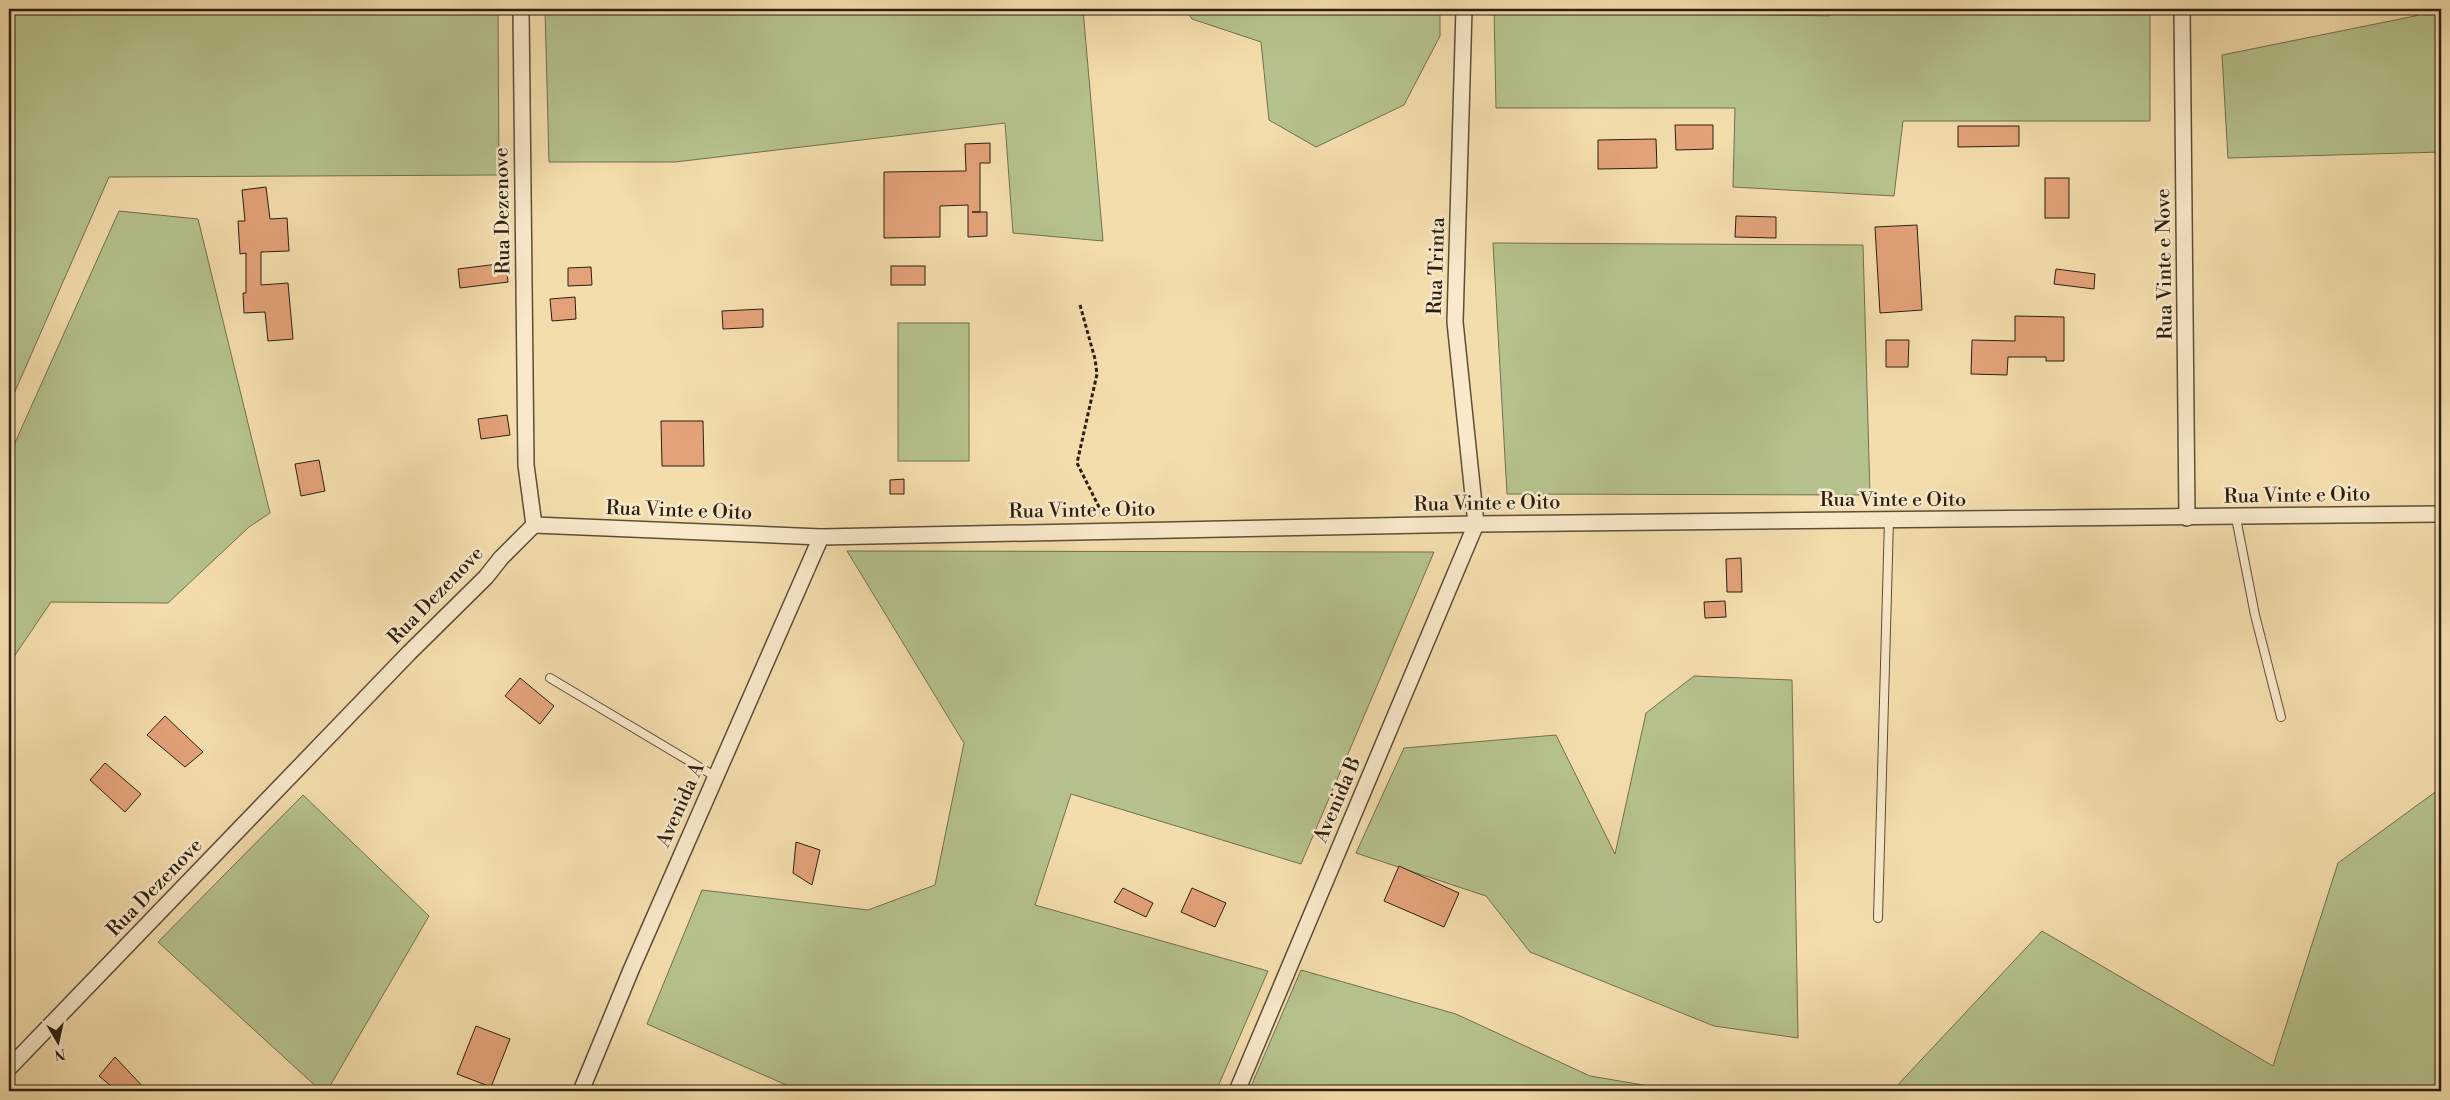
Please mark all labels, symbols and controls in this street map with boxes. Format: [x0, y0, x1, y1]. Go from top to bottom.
street label: Rua Dezenove [489, 147, 517, 275]
street label: Rua Vinte e Nove [2151, 188, 2179, 340]
street label: Rua Trinta [1423, 216, 1451, 315]
street label: Rua Vinte e Oito [2223, 482, 2371, 510]
street label: Rua Vinte e Oito [1820, 488, 1966, 513]
street label: Rua Vinte e Oito [1413, 490, 1561, 518]
street label: Rua Vinte e Oito [605, 496, 753, 526]
street label: Rua Vinte e Oito [1008, 497, 1156, 525]
street label: Rua Dezenove [383, 542, 489, 650]
street label: Avenida B [1308, 753, 1367, 848]
street label: Avenida A [651, 757, 711, 852]
street label: Rua Dezenove [102, 834, 208, 942]
north arrow [32, 1018, 82, 1068]
text: N [53, 1044, 67, 1064]

